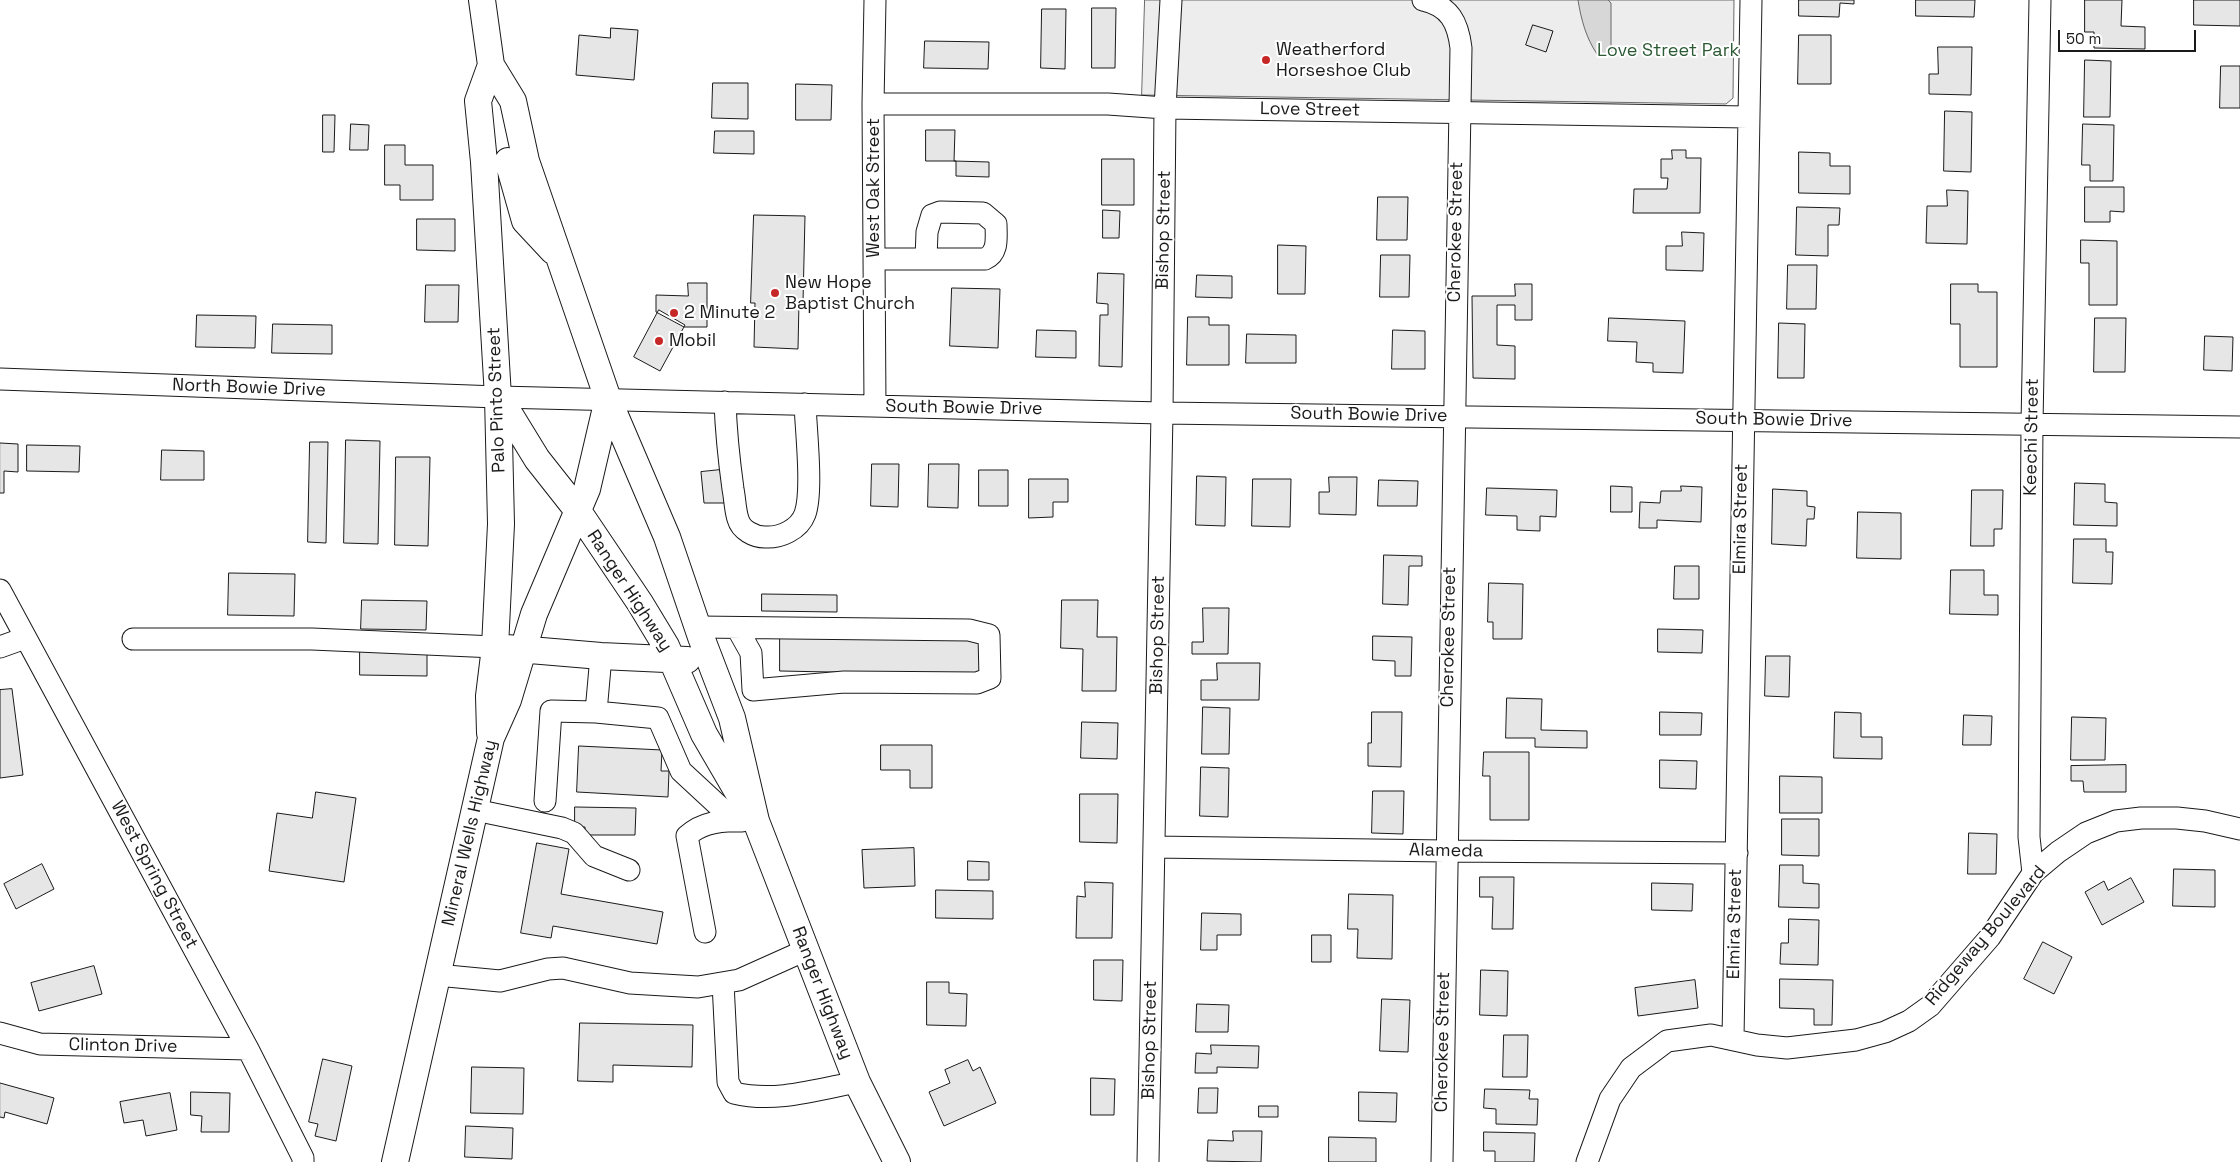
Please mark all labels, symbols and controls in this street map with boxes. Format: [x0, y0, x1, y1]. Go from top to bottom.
scale bar [2060, 20, 2198, 52]
text: 50 m [2066, 29, 2101, 48]
place label: Weatherford Horseshoe Club [1276, 39, 1411, 82]
park label: Love Street Park [1597, 40, 1739, 62]
marker: Weatherford Horseshoe Club [1260, 54, 1272, 66]
street label: Love Street [1260, 98, 1360, 122]
street label: West Oak Street [863, 118, 885, 258]
street label: Cherokee Street [1444, 161, 1468, 303]
street label: Bishop Street [1152, 170, 1176, 290]
place label: New Hope Baptist Church [785, 272, 915, 314]
marker: New Hope Baptist Church [769, 287, 781, 299]
place label: 2 Minute 2 [684, 302, 775, 324]
marker: 2 Minute 2 [668, 307, 680, 319]
street label: Palo Pinto Street [484, 327, 510, 473]
place label: Mobil [669, 330, 716, 352]
marker: Mobil [653, 335, 665, 347]
street label: North Bowie Drive [172, 375, 326, 401]
street label: Keechi Street [2020, 378, 2044, 496]
street label: South Bowie Drive [885, 396, 1043, 420]
street label: South Bowie Drive [1290, 403, 1448, 427]
street label: South Bowie Drive [1695, 408, 1853, 432]
street label: Elmira Street [1729, 463, 1753, 575]
street label: Ranger Highway [582, 526, 676, 656]
street label: Cherokee Street [1437, 566, 1461, 708]
street label: Bishop Street [1146, 575, 1170, 695]
street label: Mineral Wells Highway [438, 738, 502, 928]
street label: West Spring Street [106, 797, 202, 953]
street label: Alameda [1409, 840, 1483, 862]
street label: Ridgeway Boulevard [1921, 862, 2051, 1010]
street label: Elmira Street [1723, 868, 1747, 980]
street label: Ranger Highway [787, 924, 857, 1062]
street label: Cherokee Street [1431, 971, 1455, 1113]
street label: Bishop Street [1138, 980, 1162, 1100]
street label: Clinton Drive [68, 1034, 178, 1058]

